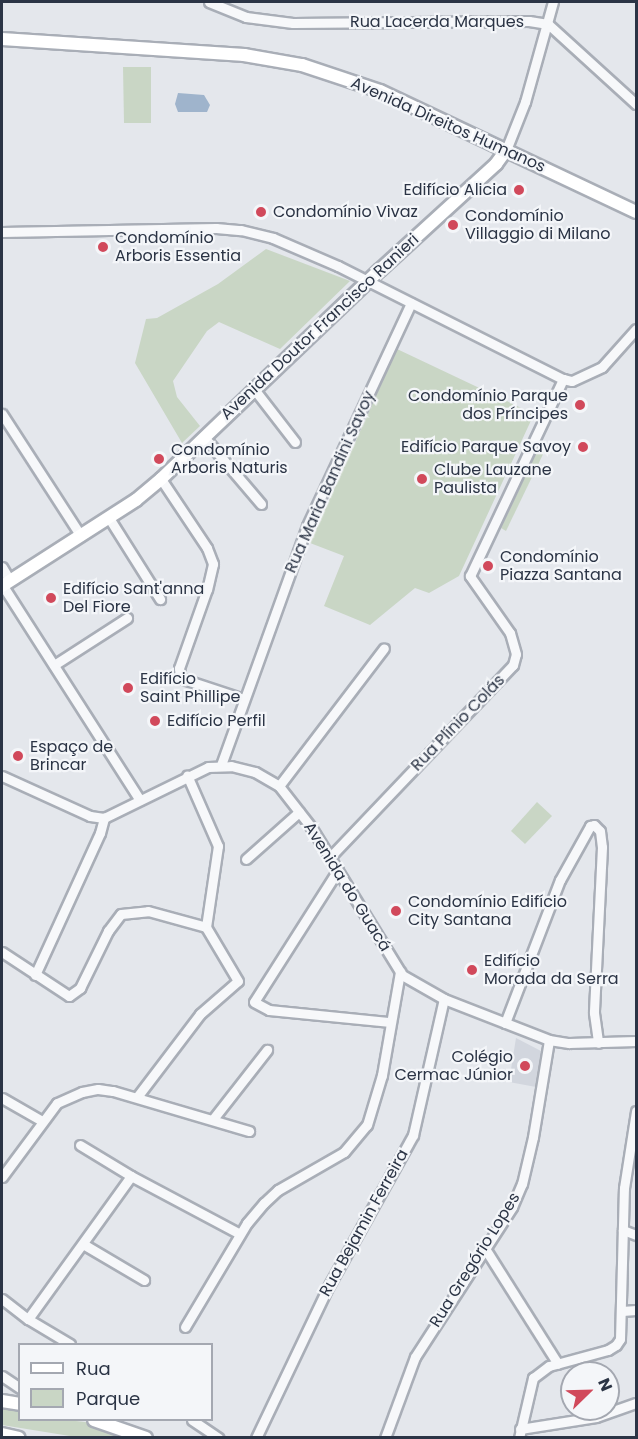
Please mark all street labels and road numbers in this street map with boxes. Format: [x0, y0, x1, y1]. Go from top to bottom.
street label: Rua Lacerda Marques [350, 12, 524, 32]
street label: Avenida Direitos Humanos [348, 73, 548, 177]
street label: Avenida Doutor Francisco Ranieri [217, 230, 423, 424]
street label: Rua Maria Bandini Savoy [281, 388, 379, 576]
street label: Rua Plínio Colás [407, 671, 509, 775]
street label: Avenida do Guacá [299, 819, 395, 955]
street label: Rua Bejamin Ferreira [316, 1146, 412, 1300]
street label: Rua Gregório Lopes [426, 1189, 524, 1331]

